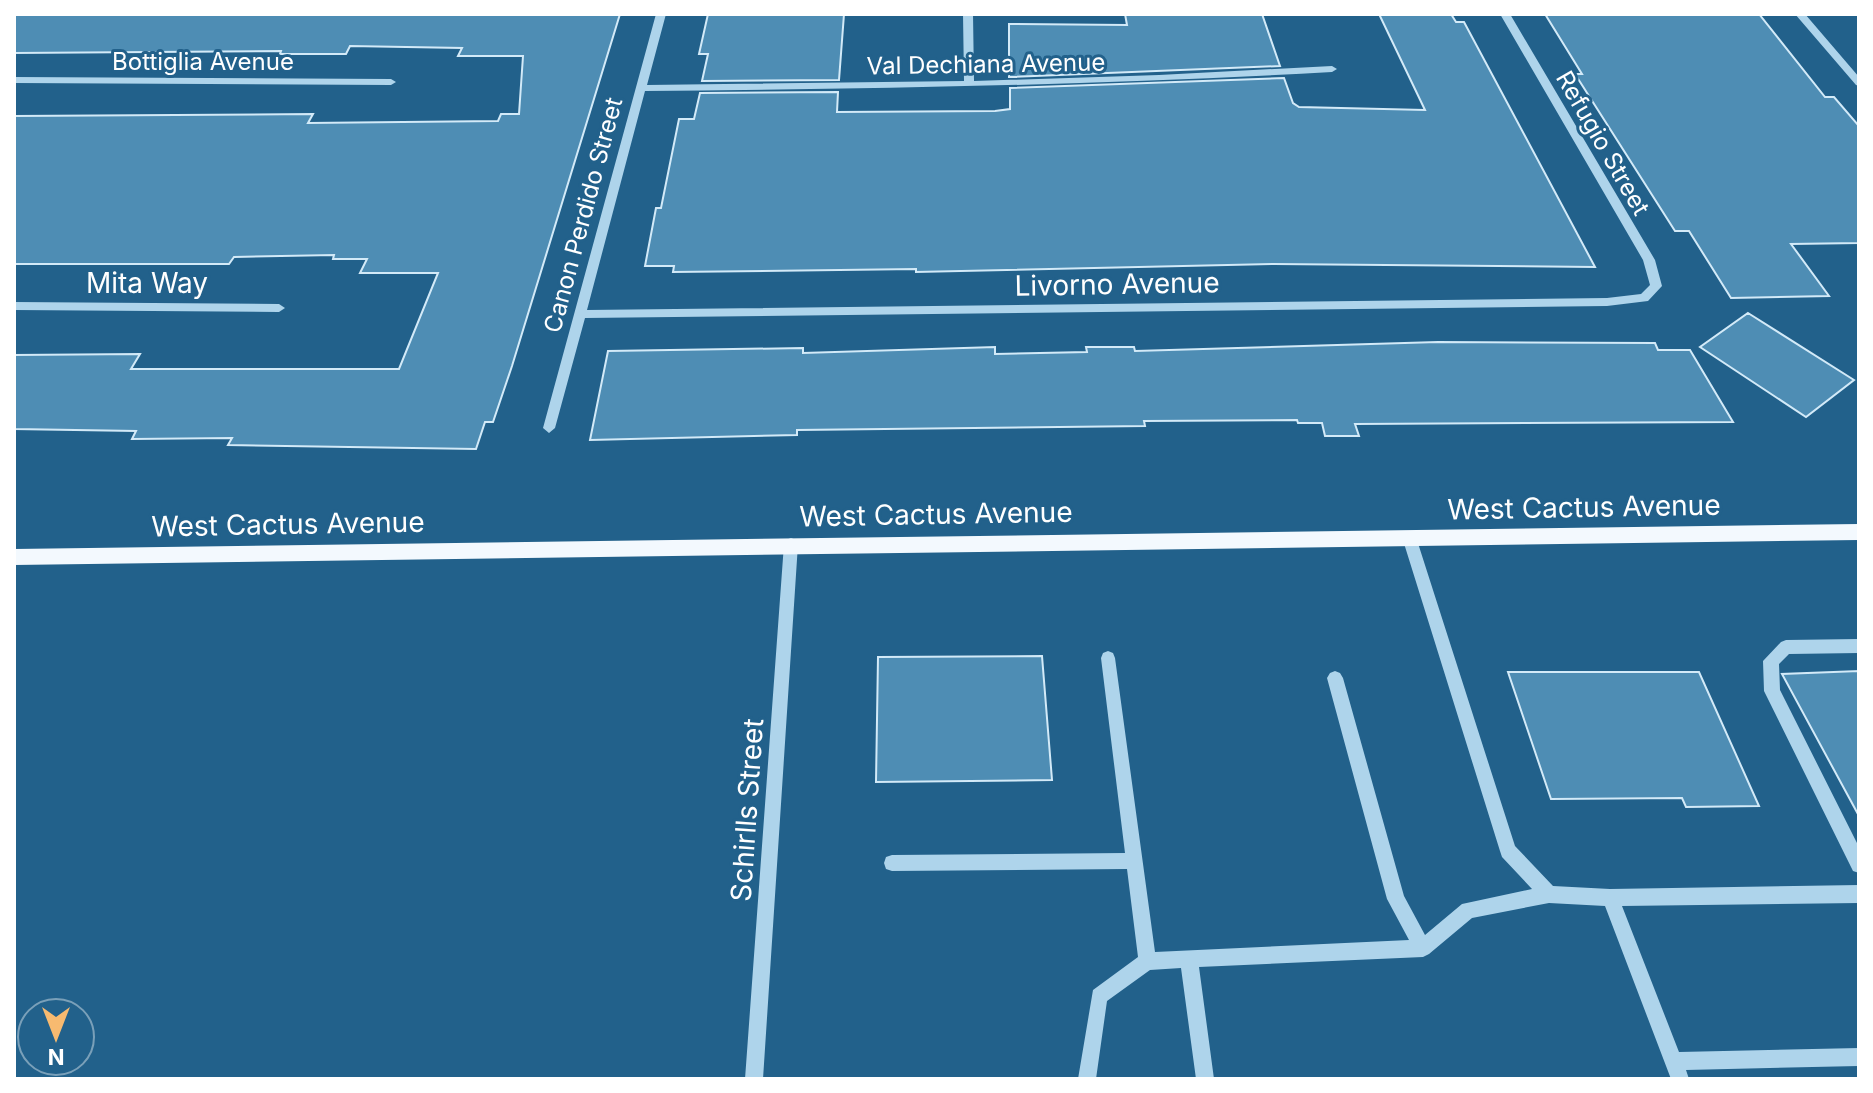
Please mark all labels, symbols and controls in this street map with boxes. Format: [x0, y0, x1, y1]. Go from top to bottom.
street label: Bottiglia Avenue [112, 47, 294, 76]
street label: Val Dechiana Avenue [866, 47, 1106, 81]
street label: Refugio Street [1550, 66, 1656, 220]
street label: Canon Perdido Street [538, 94, 628, 336]
street label: Livorno Avenue [1014, 265, 1220, 303]
street label: Mita Way [86, 266, 208, 300]
street label: West Cactus Avenue [1447, 488, 1721, 526]
street label: West Cactus Avenue [799, 495, 1073, 533]
street label: West Cactus Avenue [151, 505, 425, 543]
street label: Schirlls Street [724, 717, 770, 903]
north arrow [16, 997, 96, 1077]
text: N [48, 1044, 64, 1070]

